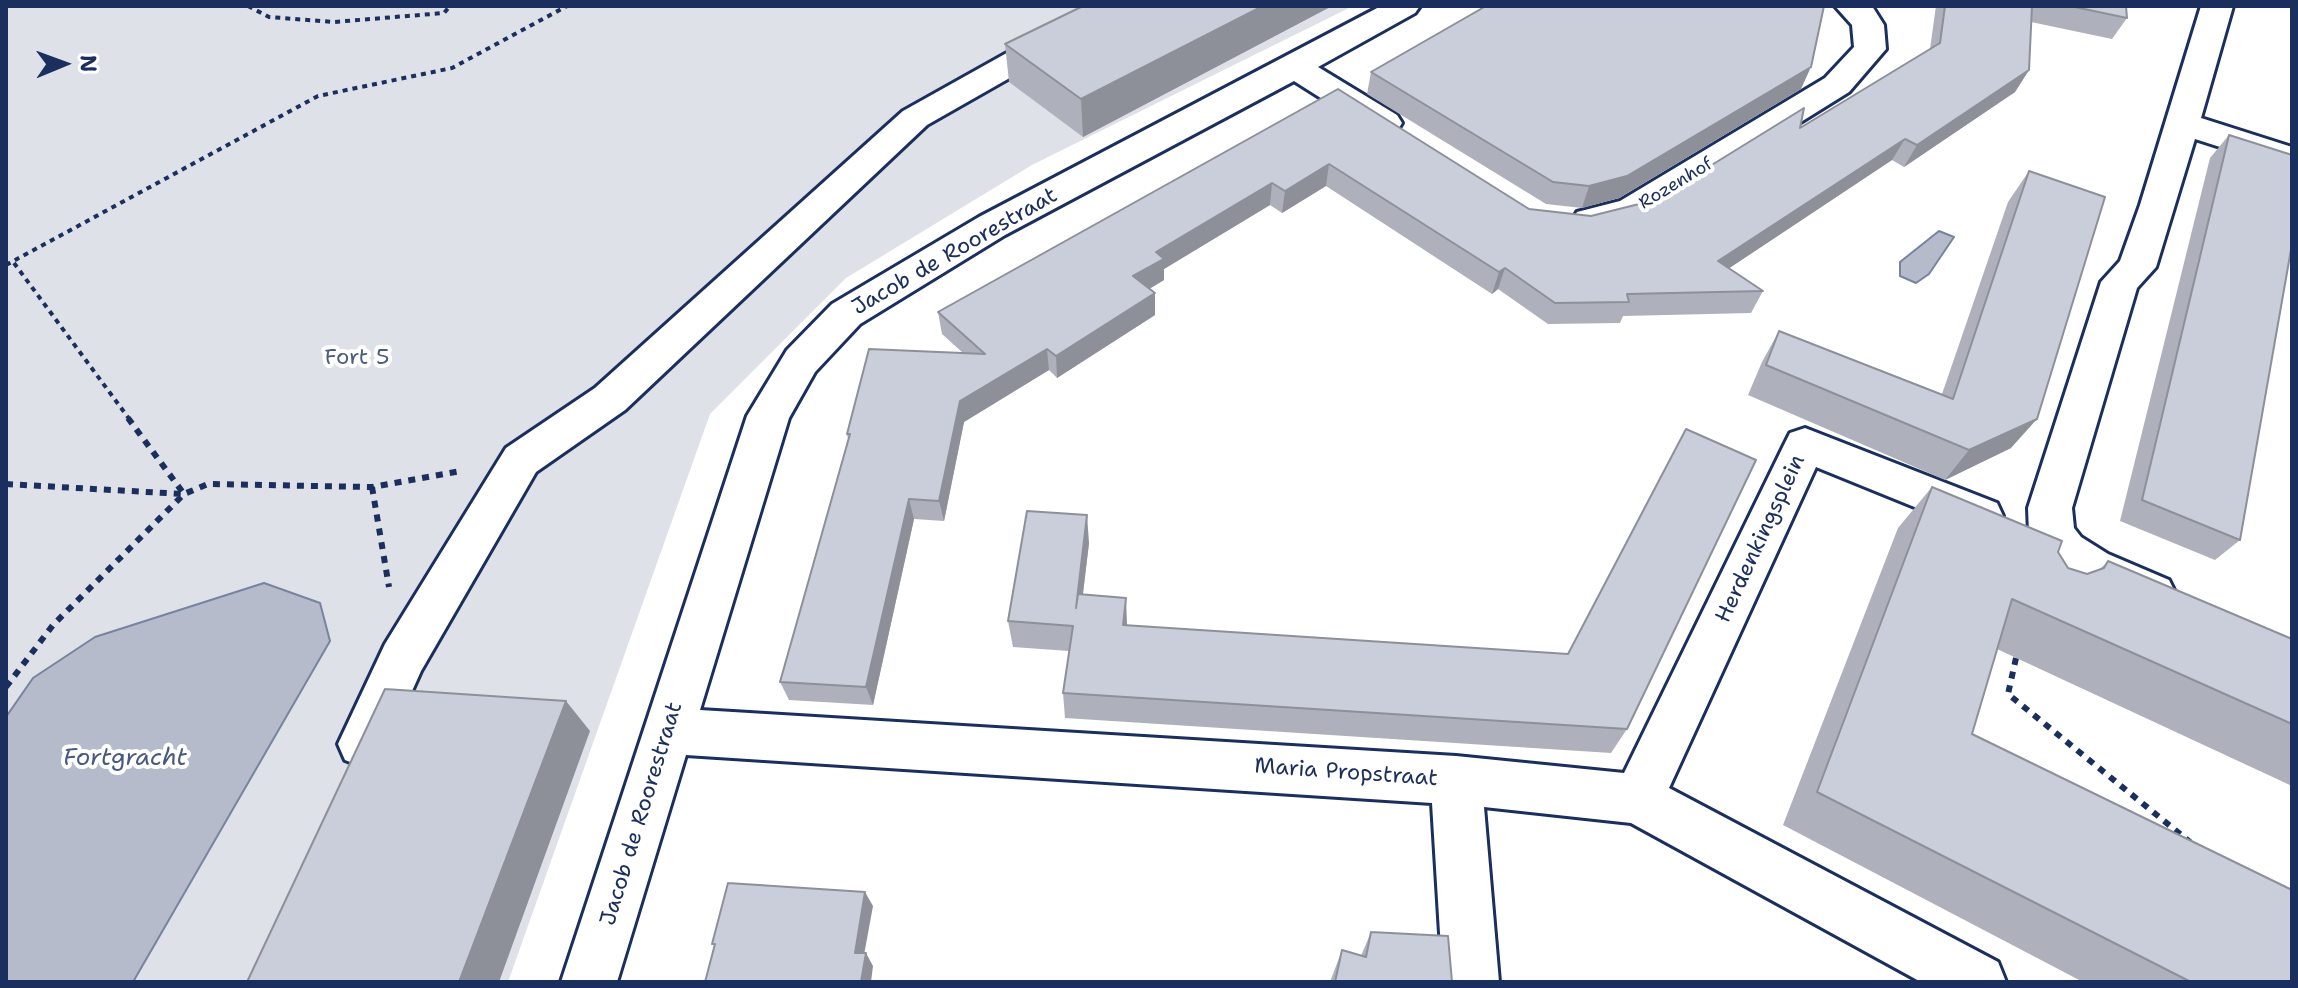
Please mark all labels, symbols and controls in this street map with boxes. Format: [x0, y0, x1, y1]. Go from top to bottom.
north arrow [24, 24, 104, 104]
text: N [74, 55, 103, 73]
street label: Rozenhof [1635, 154, 1717, 214]
street label: Jacob de Roorestraat [848, 183, 1062, 321]
park label: Fort 5 [325, 345, 389, 371]
street label: Herdenkingsplein [1711, 451, 1811, 627]
street label: Jacob de Roorestraat [595, 699, 689, 929]
water label: Fortgracht [63, 745, 187, 773]
street label: Maria Propstraat [1253, 753, 1439, 793]

